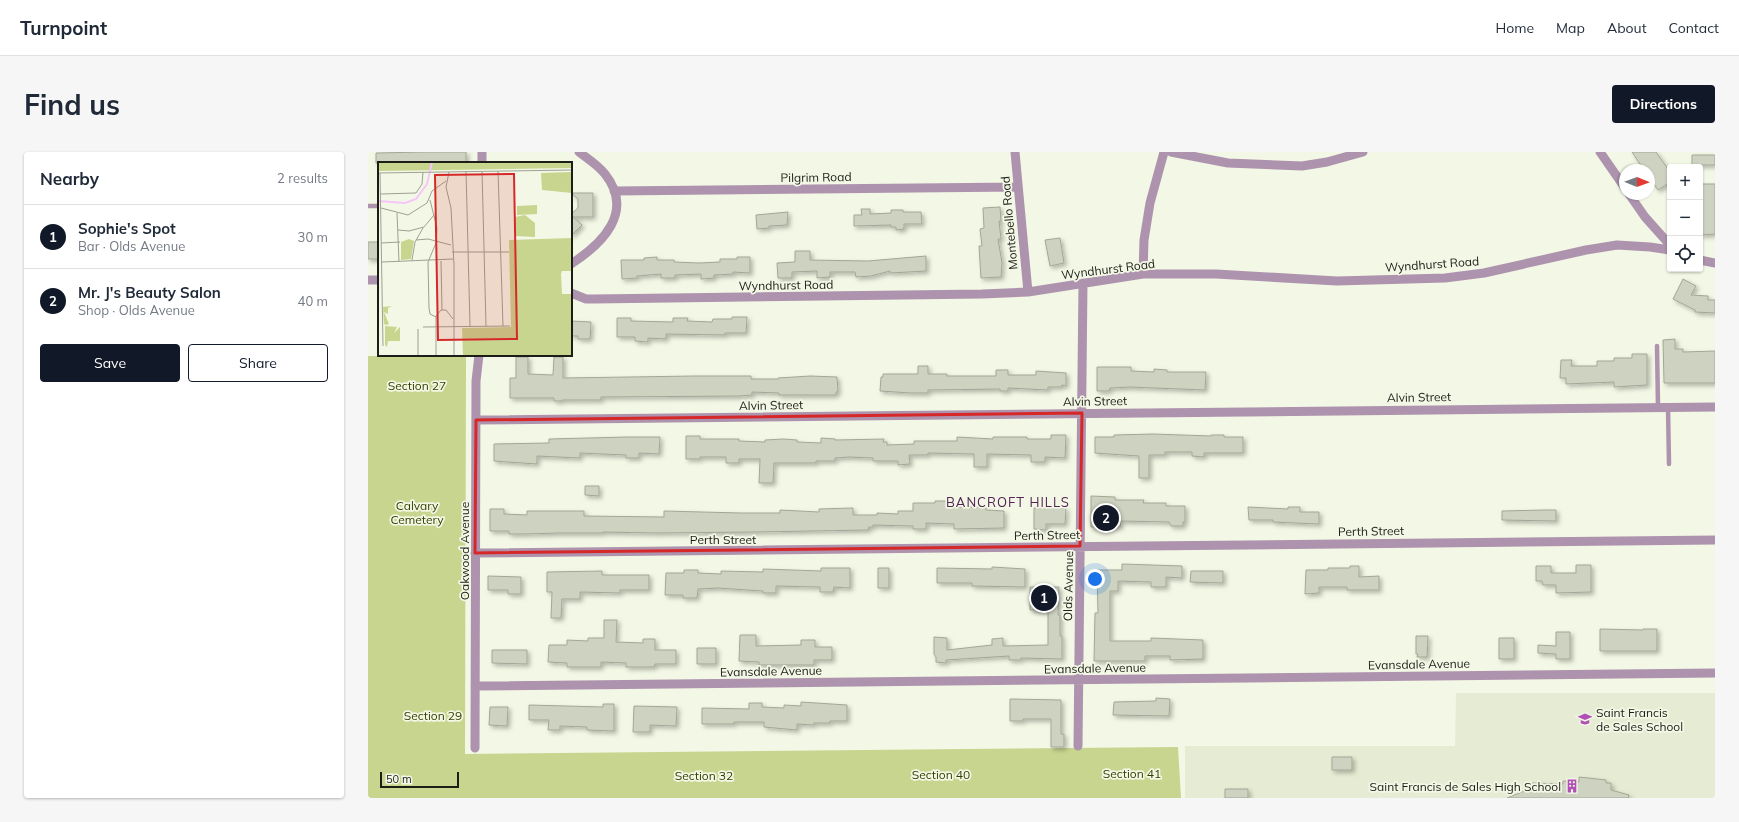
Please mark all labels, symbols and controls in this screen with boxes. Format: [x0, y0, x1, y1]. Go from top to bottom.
text: Turnpoint [20, 16, 107, 40]
text: Home [1495, 19, 1534, 37]
text: Map [1556, 19, 1585, 37]
text: About [1607, 19, 1647, 37]
text: Contact [1669, 19, 1719, 37]
button: Directions [1612, 85, 1715, 123]
text: Find us [24, 87, 120, 122]
inset map [378, 162, 572, 356]
north arrow [1619, 164, 1655, 200]
map controls [1667, 164, 1703, 272]
button: + [1667, 164, 1703, 200]
text: Nearby [40, 168, 99, 189]
street label: Pilgrim Road [780, 169, 852, 185]
text: 2 results [277, 170, 328, 186]
street label: Montebello Road [997, 176, 1021, 270]
button: − [1667, 200, 1703, 236]
text: Sophie's Spot [78, 219, 176, 238]
text: 1 [49, 229, 57, 245]
text: 30 m [298, 229, 328, 245]
button: locate [1667, 236, 1703, 272]
text: Bar · Olds Avenue [78, 238, 185, 254]
street label: Wyndhurst Road [1384, 253, 1480, 275]
street label: Wyndhurst Road [1060, 256, 1156, 282]
street label: Wyndhurst Road [739, 277, 833, 293]
text: Mr. J's Beauty Salon [78, 283, 221, 302]
text: 2 [49, 293, 57, 309]
text: 40 m [298, 293, 328, 309]
text: Shop · Olds Avenue [78, 302, 195, 318]
button: Save [40, 344, 180, 382]
button: Share [188, 344, 328, 382]
park label: Section 27 [388, 378, 446, 393]
street label: Alvin Street [1387, 389, 1451, 405]
street label: Alvin Street [1063, 393, 1127, 409]
street label: Alvin Street [739, 397, 803, 413]
district label: BANCROFT HILLS [946, 494, 1070, 510]
park label: Calvary Cemetery [390, 498, 444, 527]
street label: Oakwood Avenue [457, 502, 472, 600]
pin: 2 [1093, 503, 1119, 533]
street label: Perth Street [1338, 523, 1404, 539]
street label: Perth Street [1014, 527, 1080, 543]
street label: Perth Street [690, 532, 756, 547]
street label: Olds Avenue [1060, 551, 1076, 621]
your location [1085, 569, 1105, 589]
pin: 1 [1031, 583, 1057, 613]
street label: Evansdale Avenue [1368, 656, 1470, 672]
street label: Evansdale Avenue [1044, 660, 1146, 676]
street label: Evansdale Avenue [720, 663, 822, 679]
place label: Saint Francis de Sales School [1596, 705, 1683, 734]
park label: Section 29 [404, 708, 462, 723]
school or university icon: Saint Francis de Sales School [1577, 711, 1593, 727]
park label: Section 41 [1103, 766, 1161, 781]
park label: Section 40 [912, 767, 970, 782]
park label: Section 32 [675, 768, 733, 783]
scale bar [380, 770, 459, 789]
text: 50 m [386, 772, 412, 786]
building icon: Saint Francis de Sales High School [1564, 778, 1580, 794]
place label: Saint Francis de Sales High School [1370, 779, 1561, 794]

